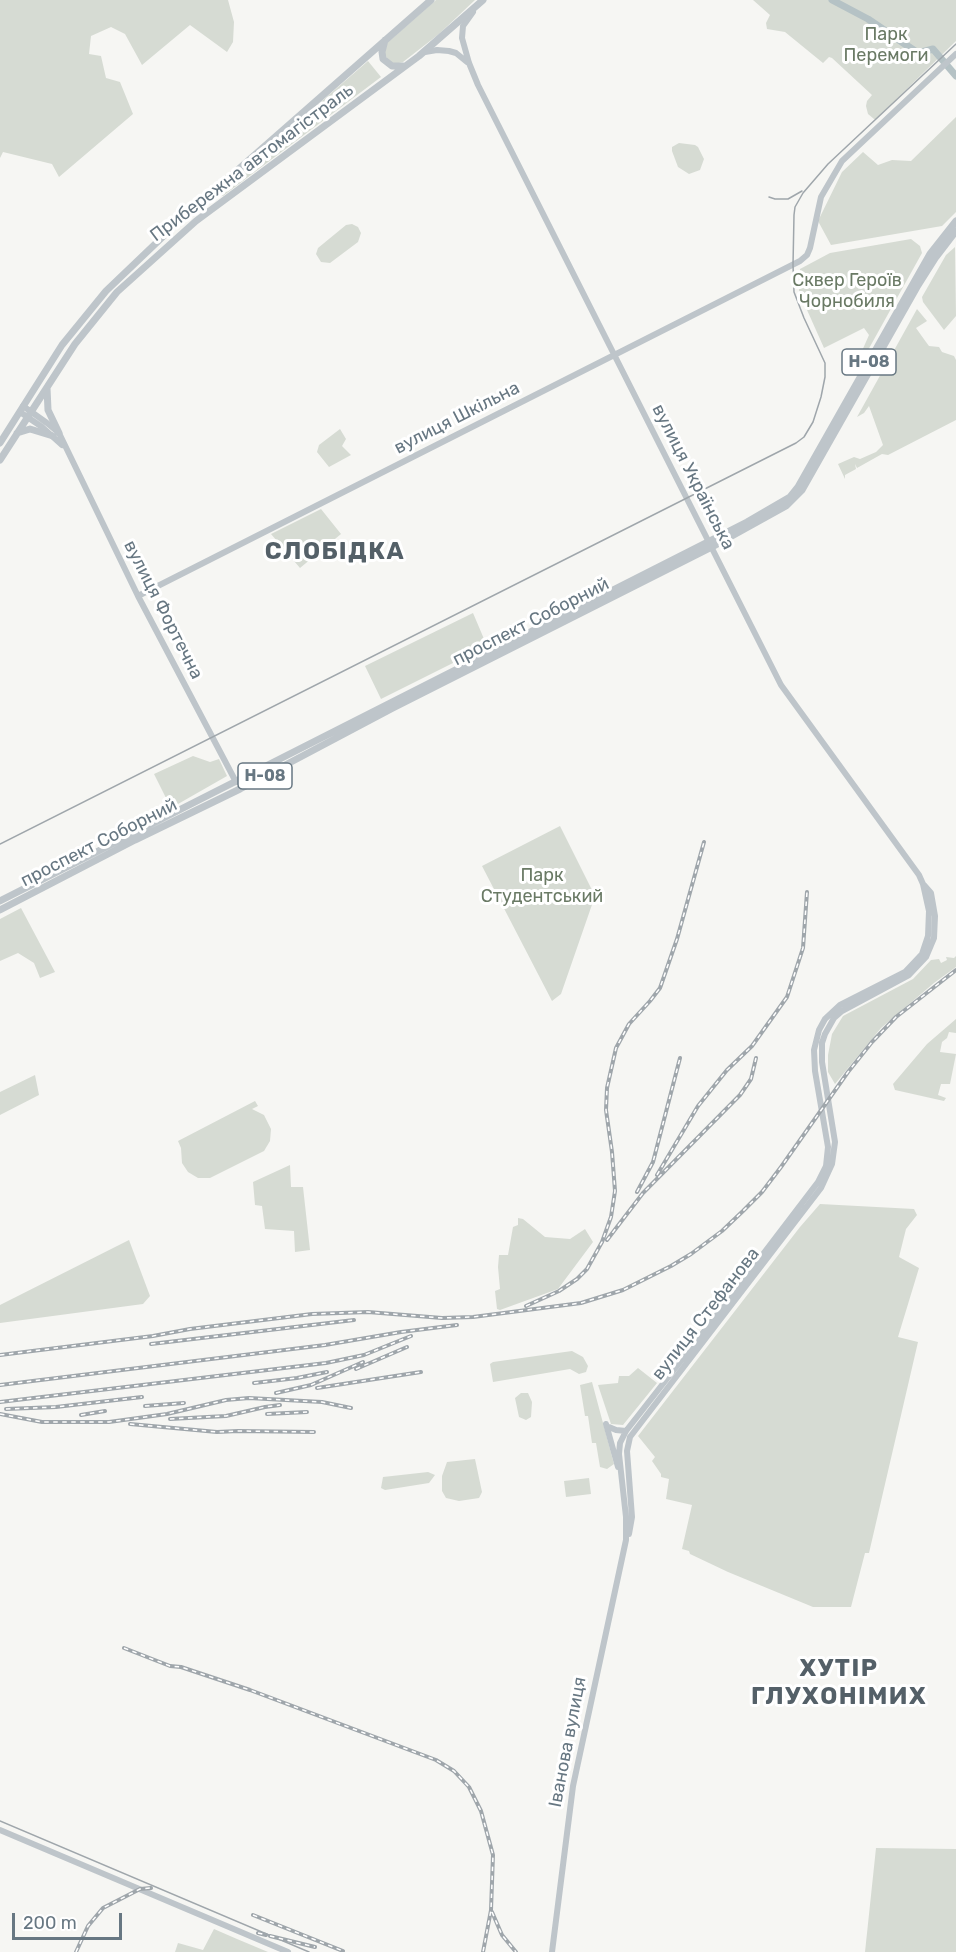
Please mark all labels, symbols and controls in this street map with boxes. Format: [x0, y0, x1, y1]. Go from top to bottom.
park label: Парк Перемоги [843, 24, 929, 66]
street label: Прибережна автомагістраль [146, 80, 358, 246]
park label: Сквер Героїв Чорнобиля [792, 270, 902, 312]
road number: Н-08 [842, 349, 896, 375]
street label: вулиця Шкільна [391, 377, 523, 459]
street label: вулиця Українська [647, 401, 739, 553]
street label: вулиця Фортечна [119, 537, 207, 683]
district label: СЛОБІДКА [265, 538, 405, 566]
street label: проспект Соборний [449, 573, 613, 671]
road number: Н-08 [238, 763, 292, 789]
street label: проспект Соборний [17, 794, 181, 892]
park label: Парк Студентський [481, 865, 603, 908]
street label: вулиця Стефанова [648, 1244, 764, 1384]
district label: ХУТІР ГЛУХОНІМИХ [751, 1655, 927, 1711]
street label: Іванова вулиця [545, 1675, 591, 1809]
scale bar [15, 1901, 124, 1939]
text: 200 m [23, 1912, 77, 1934]

